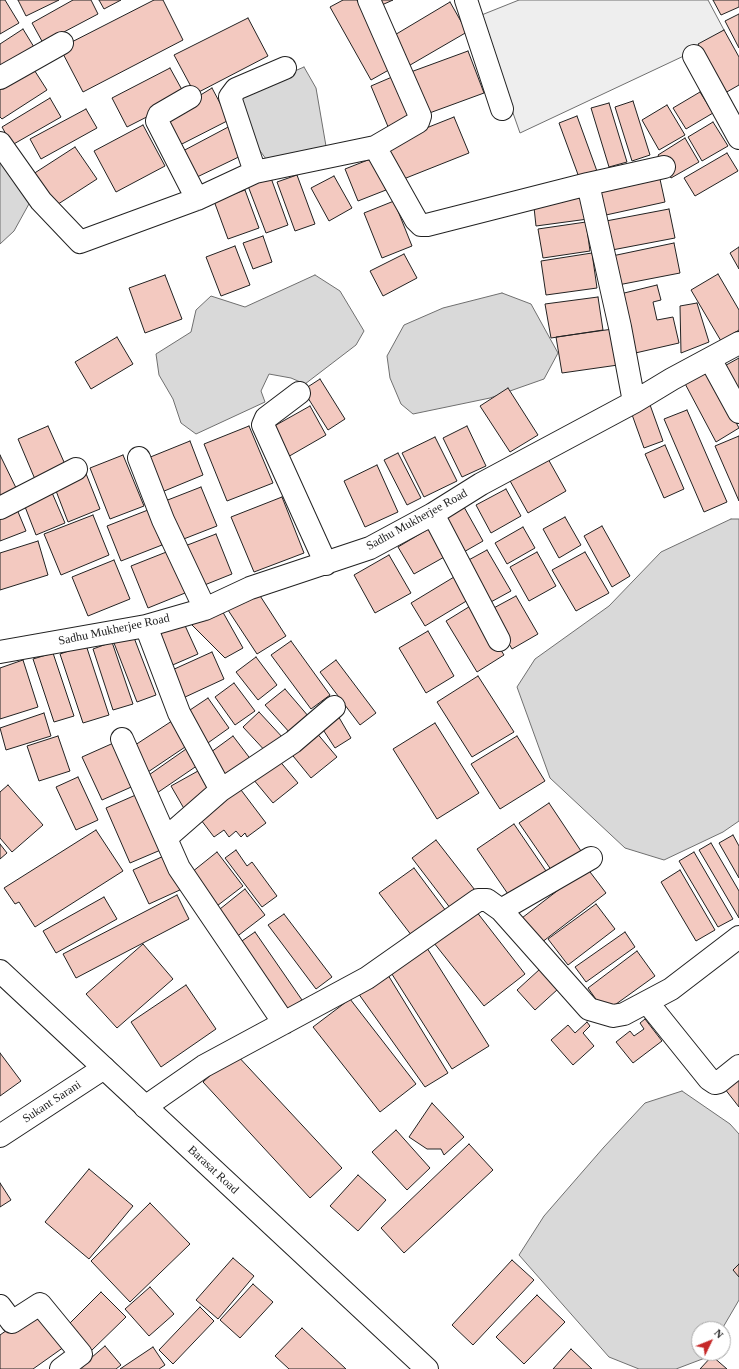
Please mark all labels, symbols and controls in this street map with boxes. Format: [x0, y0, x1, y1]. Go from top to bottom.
street label: Sadhu Mukherjee Road [364, 486, 470, 554]
street label: Sadhu Mukherjee Road [57, 611, 171, 649]
street label: Sukant Sarani [20, 1078, 84, 1126]
street label: Barasat Road [185, 1143, 241, 1197]
north arrow [691, 1321, 731, 1361]
text: N [712, 1326, 726, 1340]

